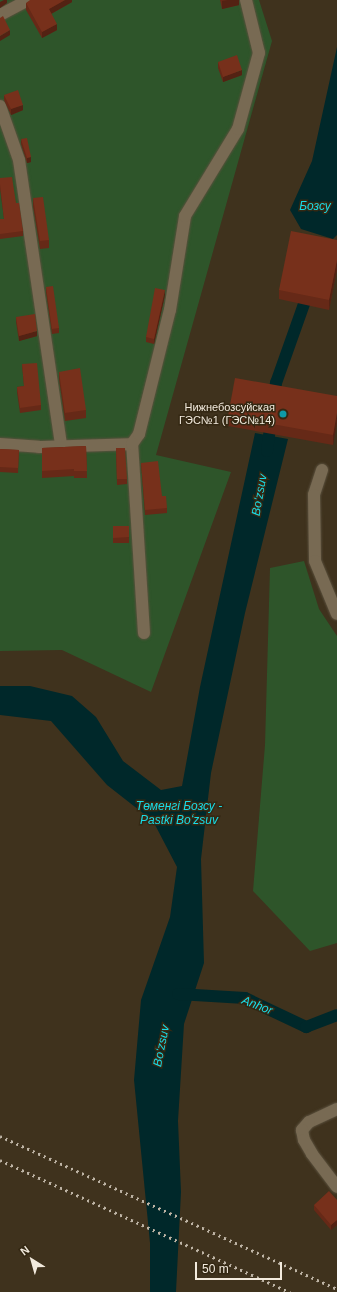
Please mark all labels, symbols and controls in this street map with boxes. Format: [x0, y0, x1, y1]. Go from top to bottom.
water label: Бозсу [299, 200, 331, 214]
place label: Нижнебозсуйская ГЭС№1 (ГЭС№14) [179, 401, 275, 427]
marker: Нижнебозсуйская ГЭС№1 (ГЭС№14) [278, 409, 288, 419]
water label: Boʻzsuv [249, 473, 271, 517]
water label: Төменгі Бозсу - Pastki Boʻzsuv [136, 800, 222, 828]
water label: Anhor [239, 994, 275, 1018]
water label: Boʻzsuv [151, 1024, 173, 1068]
north arrow [12, 1240, 52, 1280]
text: N [18, 1243, 32, 1258]
scale bar [197, 1254, 284, 1280]
text: 50 m [202, 1262, 229, 1276]

